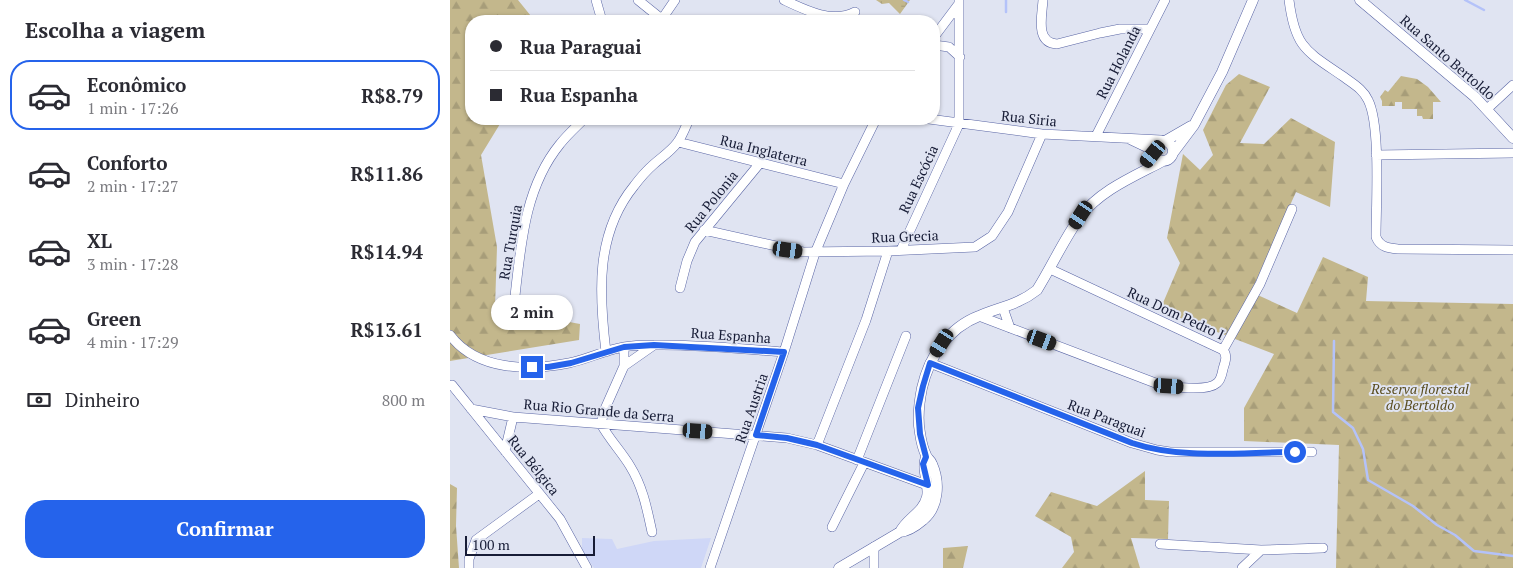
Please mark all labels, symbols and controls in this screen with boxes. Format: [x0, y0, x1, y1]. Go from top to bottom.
street label: Rua Santo Bertoldo [1396, 10, 1500, 104]
text: Escolha a viagem [25, 15, 205, 44]
street label: Rua Holanda [1091, 22, 1145, 102]
text: Rua Paraguai [520, 34, 642, 59]
text: Econômico [87, 72, 186, 97]
icon: car [27, 73, 72, 118]
text: Rua Espanha [520, 82, 638, 107]
text: R$8.79 [361, 83, 423, 108]
text: 1 min · 17:26 [87, 97, 179, 119]
street label: Rua Siria [1000, 106, 1058, 130]
street label: Rua Inglaterra [718, 130, 810, 170]
car [1137, 138, 1168, 170]
street label: Rua Escócia [894, 142, 942, 216]
text: Conforto [87, 150, 168, 175]
icon: car [27, 151, 72, 196]
text: R$11.86 [350, 161, 423, 186]
street label: Rua Polonia [680, 166, 742, 236]
text: 2 min · 17:27 [87, 175, 179, 197]
car [1066, 198, 1095, 232]
street label: Rua Turquia [494, 203, 526, 281]
street label: Rua Grecia [871, 225, 939, 247]
text: XL [87, 228, 112, 253]
icon: car [27, 229, 72, 274]
text: R$14.94 [350, 239, 423, 264]
car [772, 240, 803, 260]
text: 3 min · 17:28 [87, 253, 179, 275]
street label: Rua Dom Pedro I [1125, 282, 1228, 344]
callout: 2 min [491, 294, 573, 330]
text: 2 min [510, 301, 554, 323]
text: Green [87, 306, 141, 331]
icon: car [27, 307, 72, 352]
text: R$13.61 [350, 317, 423, 342]
street label: Rua Espanha [690, 323, 772, 347]
car [927, 326, 956, 360]
car [1025, 328, 1058, 352]
text: 4 min · 17:29 [87, 331, 179, 353]
route end [521, 356, 543, 378]
street label: Rua Austria [730, 371, 772, 445]
car [1153, 377, 1184, 395]
park label: Reserva florestal do Bertoldo [1370, 379, 1469, 414]
icon: cash [25, 386, 53, 414]
text: Dinheiro [65, 387, 140, 412]
text: 800 m [382, 389, 425, 411]
street label: Rua Rio Grande da Serra [523, 394, 675, 426]
street label: Rua Paraguai [1065, 394, 1149, 442]
car [682, 422, 713, 440]
street label: Rua Bélgica [504, 431, 564, 499]
route start [1284, 441, 1306, 463]
button: Confirmar [25, 500, 425, 558]
scale bar [465, 533, 595, 556]
text: 100 m [472, 535, 510, 554]

